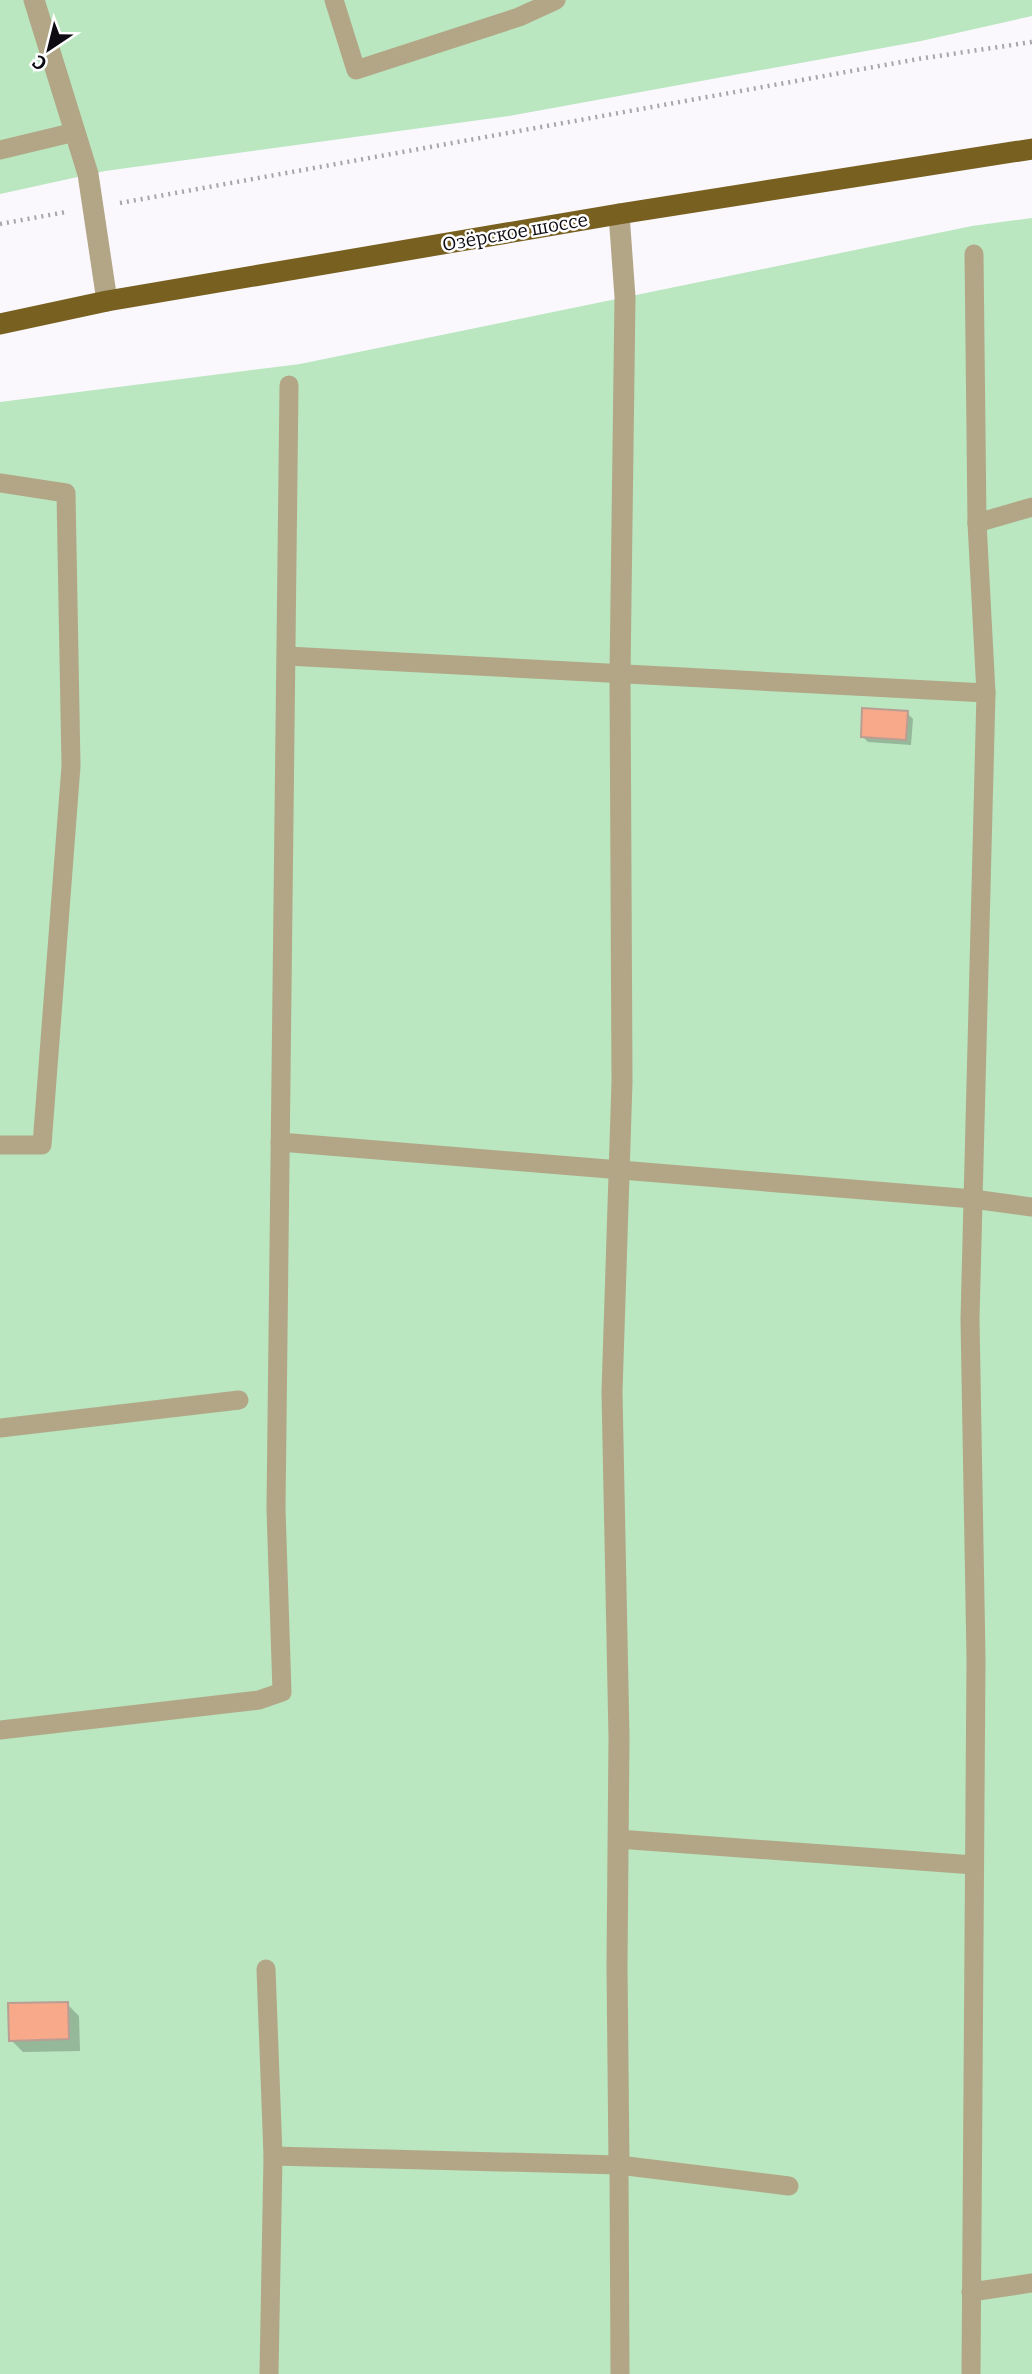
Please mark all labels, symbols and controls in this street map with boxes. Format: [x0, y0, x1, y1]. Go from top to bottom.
north arrow [14, 14, 84, 84]
text: С [28, 50, 51, 75]
street label: Озёрское шоссе [440, 208, 590, 256]

